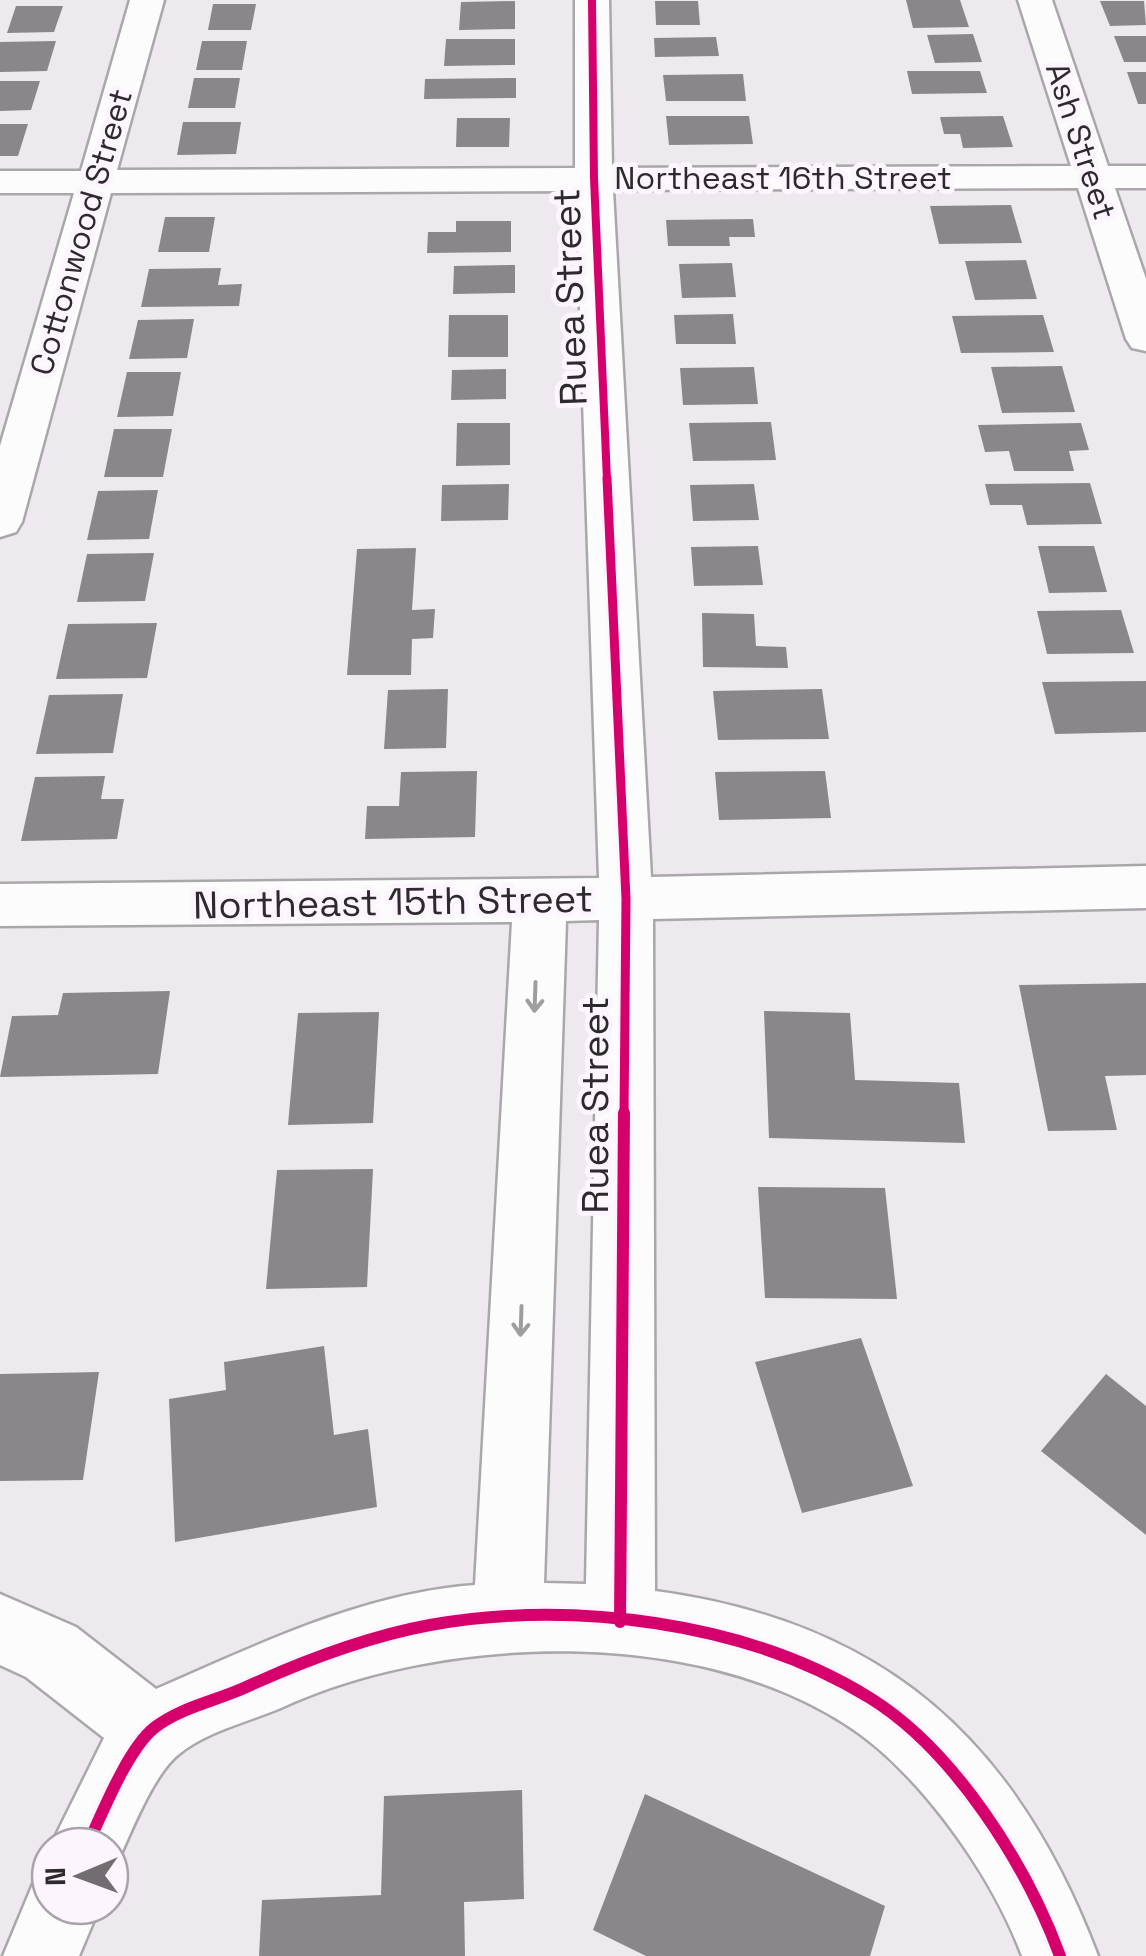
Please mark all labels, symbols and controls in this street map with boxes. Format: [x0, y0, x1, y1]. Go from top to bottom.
street label: Ash Street [1037, 57, 1125, 225]
street label: Cottonwood Street [21, 84, 141, 380]
street label: Northeast 16th Street [614, 158, 952, 198]
street label: Ruea Street [542, 187, 598, 407]
street label: Northeast 15th Street [193, 875, 593, 929]
one-way arrow [526, 980, 545, 1012]
street label: Ruea Street [571, 996, 619, 1214]
one-way arrow [512, 1305, 531, 1337]
north arrow [30, 1826, 130, 1926]
text: N [37, 1867, 73, 1886]

